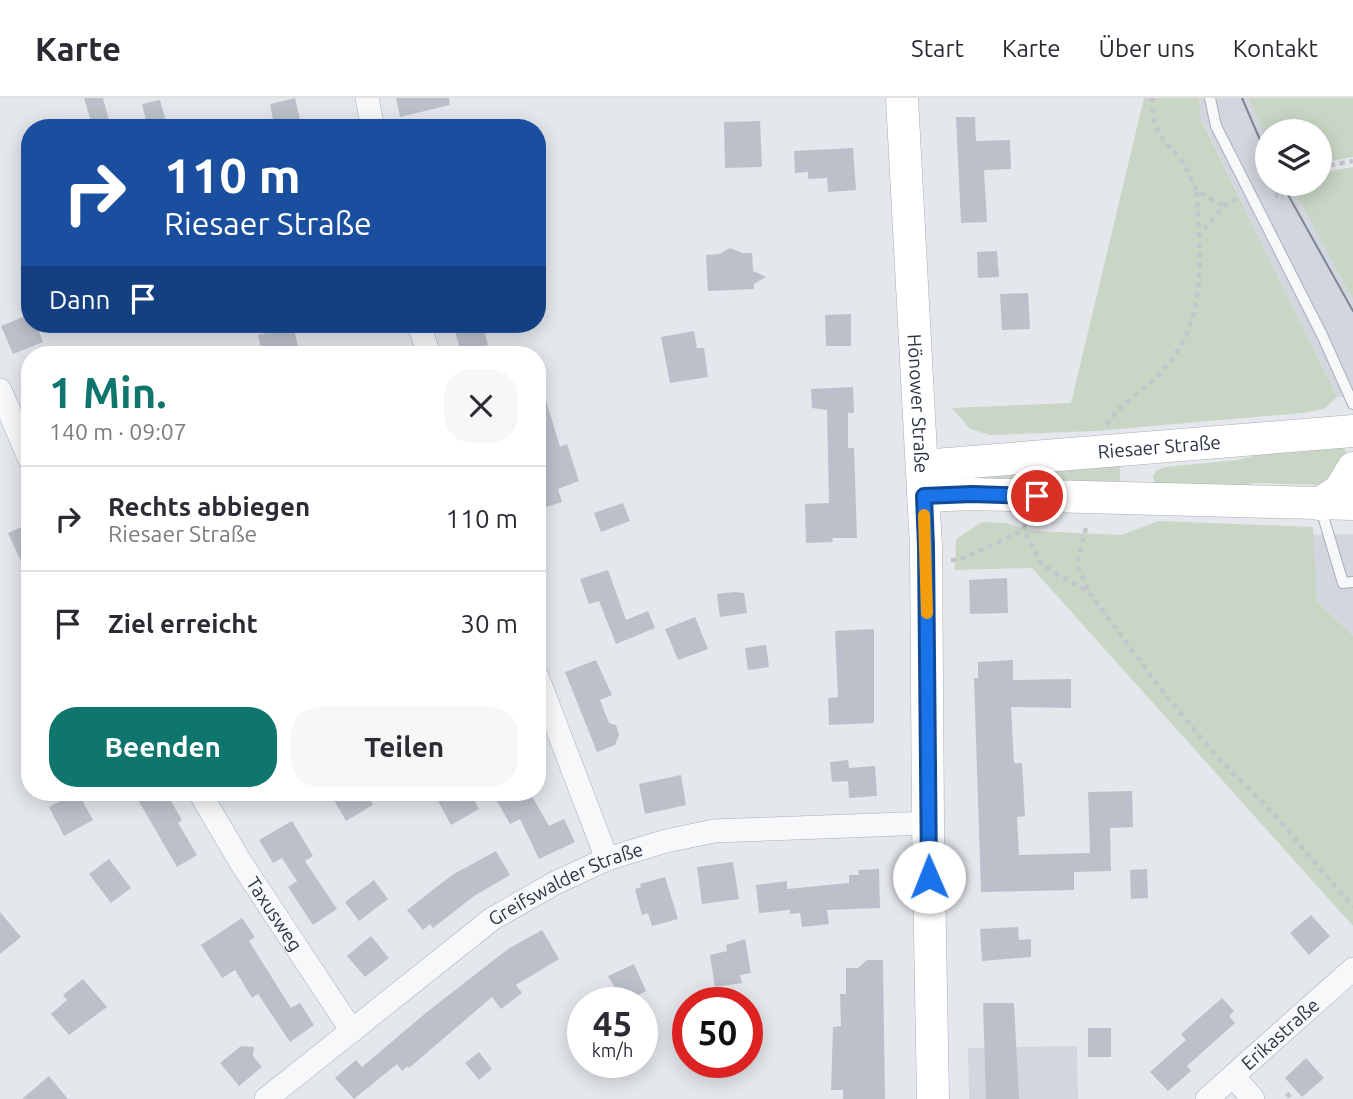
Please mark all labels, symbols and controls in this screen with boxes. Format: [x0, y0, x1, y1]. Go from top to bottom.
text: Karte [35, 30, 121, 67]
text: Start [911, 35, 964, 62]
text: Karte [1002, 35, 1061, 62]
text: Über uns [1099, 35, 1195, 62]
text: Kontakt [1233, 35, 1318, 62]
map controls [1255, 119, 1332, 196]
button: layers [1255, 119, 1332, 196]
icon: right [49, 147, 140, 238]
text: 110 m [164, 147, 301, 202]
text: Riesaer Straße [164, 205, 372, 241]
icon: arrive [124, 280, 162, 318]
text: Dann [49, 285, 110, 314]
street label: Hönower Straße [904, 333, 933, 474]
text: 1 Min. [49, 369, 167, 416]
button: close [444, 369, 518, 443]
text: 140 m · 09:07 [49, 419, 187, 444]
street label: Riesaer Straße [1097, 431, 1222, 463]
pin [1007, 466, 1067, 526]
icon: arrive [1018, 477, 1056, 515]
text: Rechts abbiegen [108, 492, 310, 521]
icon: right [49, 500, 87, 538]
text: 110 m [446, 504, 518, 533]
text: Riesaer Straße [108, 521, 257, 546]
icon: arrive [49, 605, 87, 643]
text: Ziel erreicht [108, 609, 258, 638]
text: 30 m [460, 609, 518, 638]
button: Beenden [49, 707, 277, 787]
button: Teilen [291, 707, 518, 787]
street label: Greifswalder Straße [484, 838, 646, 930]
position arrow [892, 840, 966, 914]
street label: Taxusweg [242, 872, 307, 955]
speed limit sign: 50 [672, 987, 763, 1078]
street label: Erikastraße [1237, 994, 1324, 1074]
text: 45 [593, 1003, 632, 1043]
text: km/h [592, 1040, 633, 1060]

